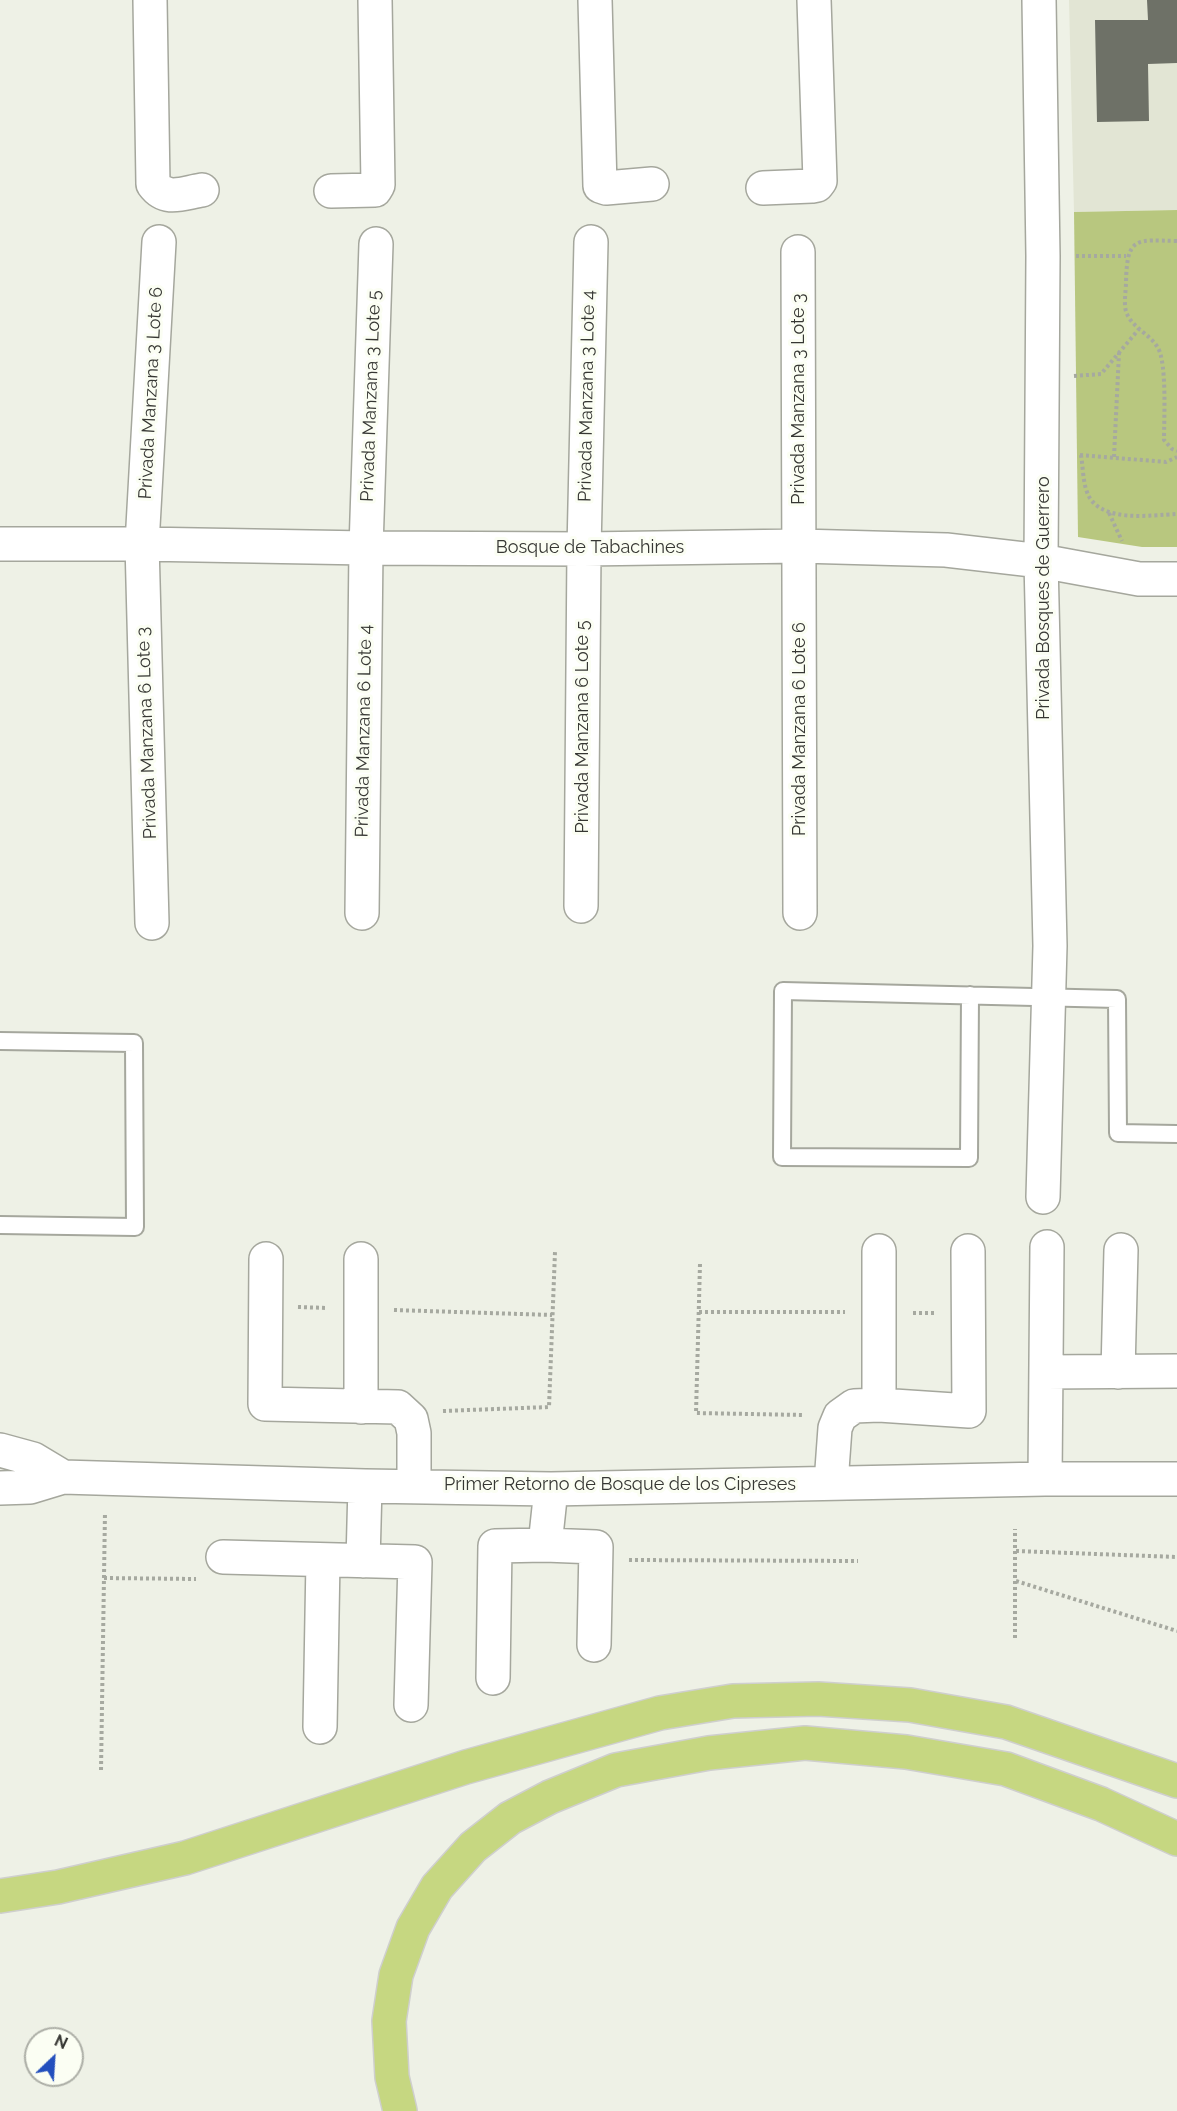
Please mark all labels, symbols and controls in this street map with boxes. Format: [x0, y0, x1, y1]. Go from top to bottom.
street label: Privada Manzana 3 Lote 6 [135, 286, 167, 500]
street label: Privada Manzana 3 Lote 5 [357, 290, 385, 502]
street label: Privada Manzana 3 Lote 4 [574, 290, 600, 502]
street label: Privada Manzana 3 Lote 3 [788, 293, 810, 505]
street label: Privada Bosques de Guerrero [1033, 476, 1055, 720]
street label: Bosque de Tabachines [496, 537, 684, 559]
street label: Privada Manzana 6 Lote 5 [572, 621, 594, 833]
street label: Privada Manzana 6 Lote 6 [789, 622, 811, 836]
street label: Privada Manzana 6 Lote 4 [351, 624, 377, 838]
street label: Privada Manzana 6 Lote 3 [132, 626, 162, 840]
street label: Primer Retorno de Bosque de los Cipreses [444, 1474, 796, 1496]
north arrow [24, 2027, 84, 2087]
text: N [51, 2031, 71, 2053]

